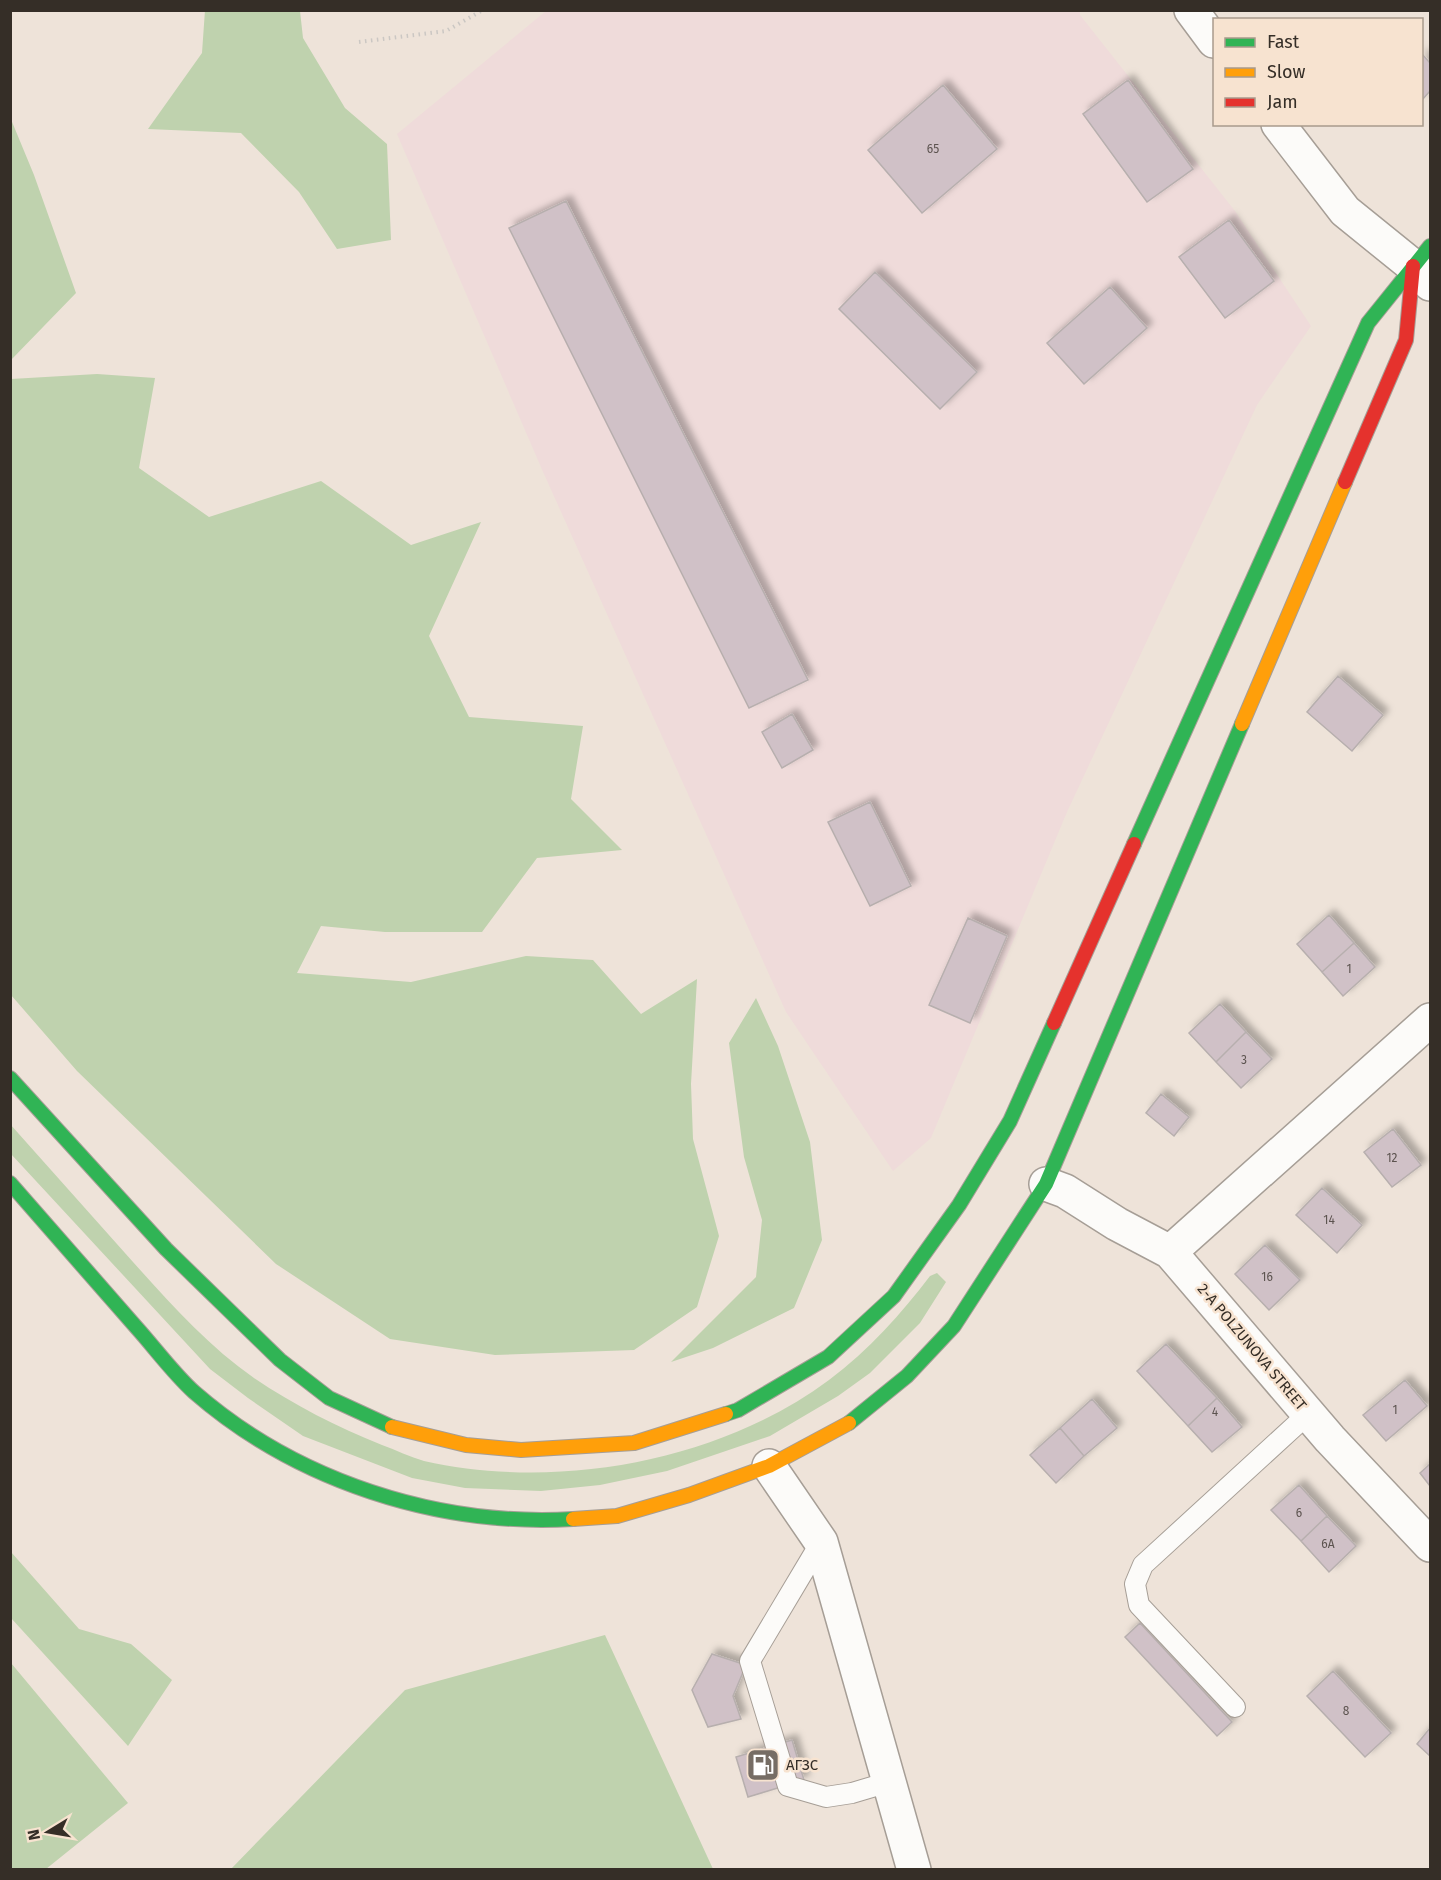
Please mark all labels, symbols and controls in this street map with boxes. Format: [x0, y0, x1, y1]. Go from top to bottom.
legend [1213, 18, 1423, 126]
text: Fast [1267, 31, 1300, 53]
text: Slow [1267, 61, 1306, 83]
text: Jam [1267, 91, 1298, 113]
house number: 65 [927, 142, 939, 156]
house number: 1 [1346, 962, 1352, 976]
house number: 3 [1241, 1053, 1247, 1067]
house number: 12 [1386, 1151, 1398, 1165]
house number: 14 [1323, 1213, 1335, 1227]
house number: 16 [1261, 1270, 1273, 1284]
street label: 2-A POLZUNOVA STREET [1194, 1280, 1310, 1414]
house number: 1 [1392, 1403, 1398, 1417]
house number: 4 [1212, 1405, 1219, 1419]
house number: 6 [1296, 1506, 1302, 1520]
house number: 6А [1321, 1537, 1335, 1551]
house number: 8 [1343, 1704, 1350, 1718]
fuel station icon: АГЗС [745, 1747, 781, 1783]
place label: АГЗС [786, 1756, 819, 1774]
north arrow [18, 1802, 78, 1862]
text: N [23, 1828, 44, 1842]

